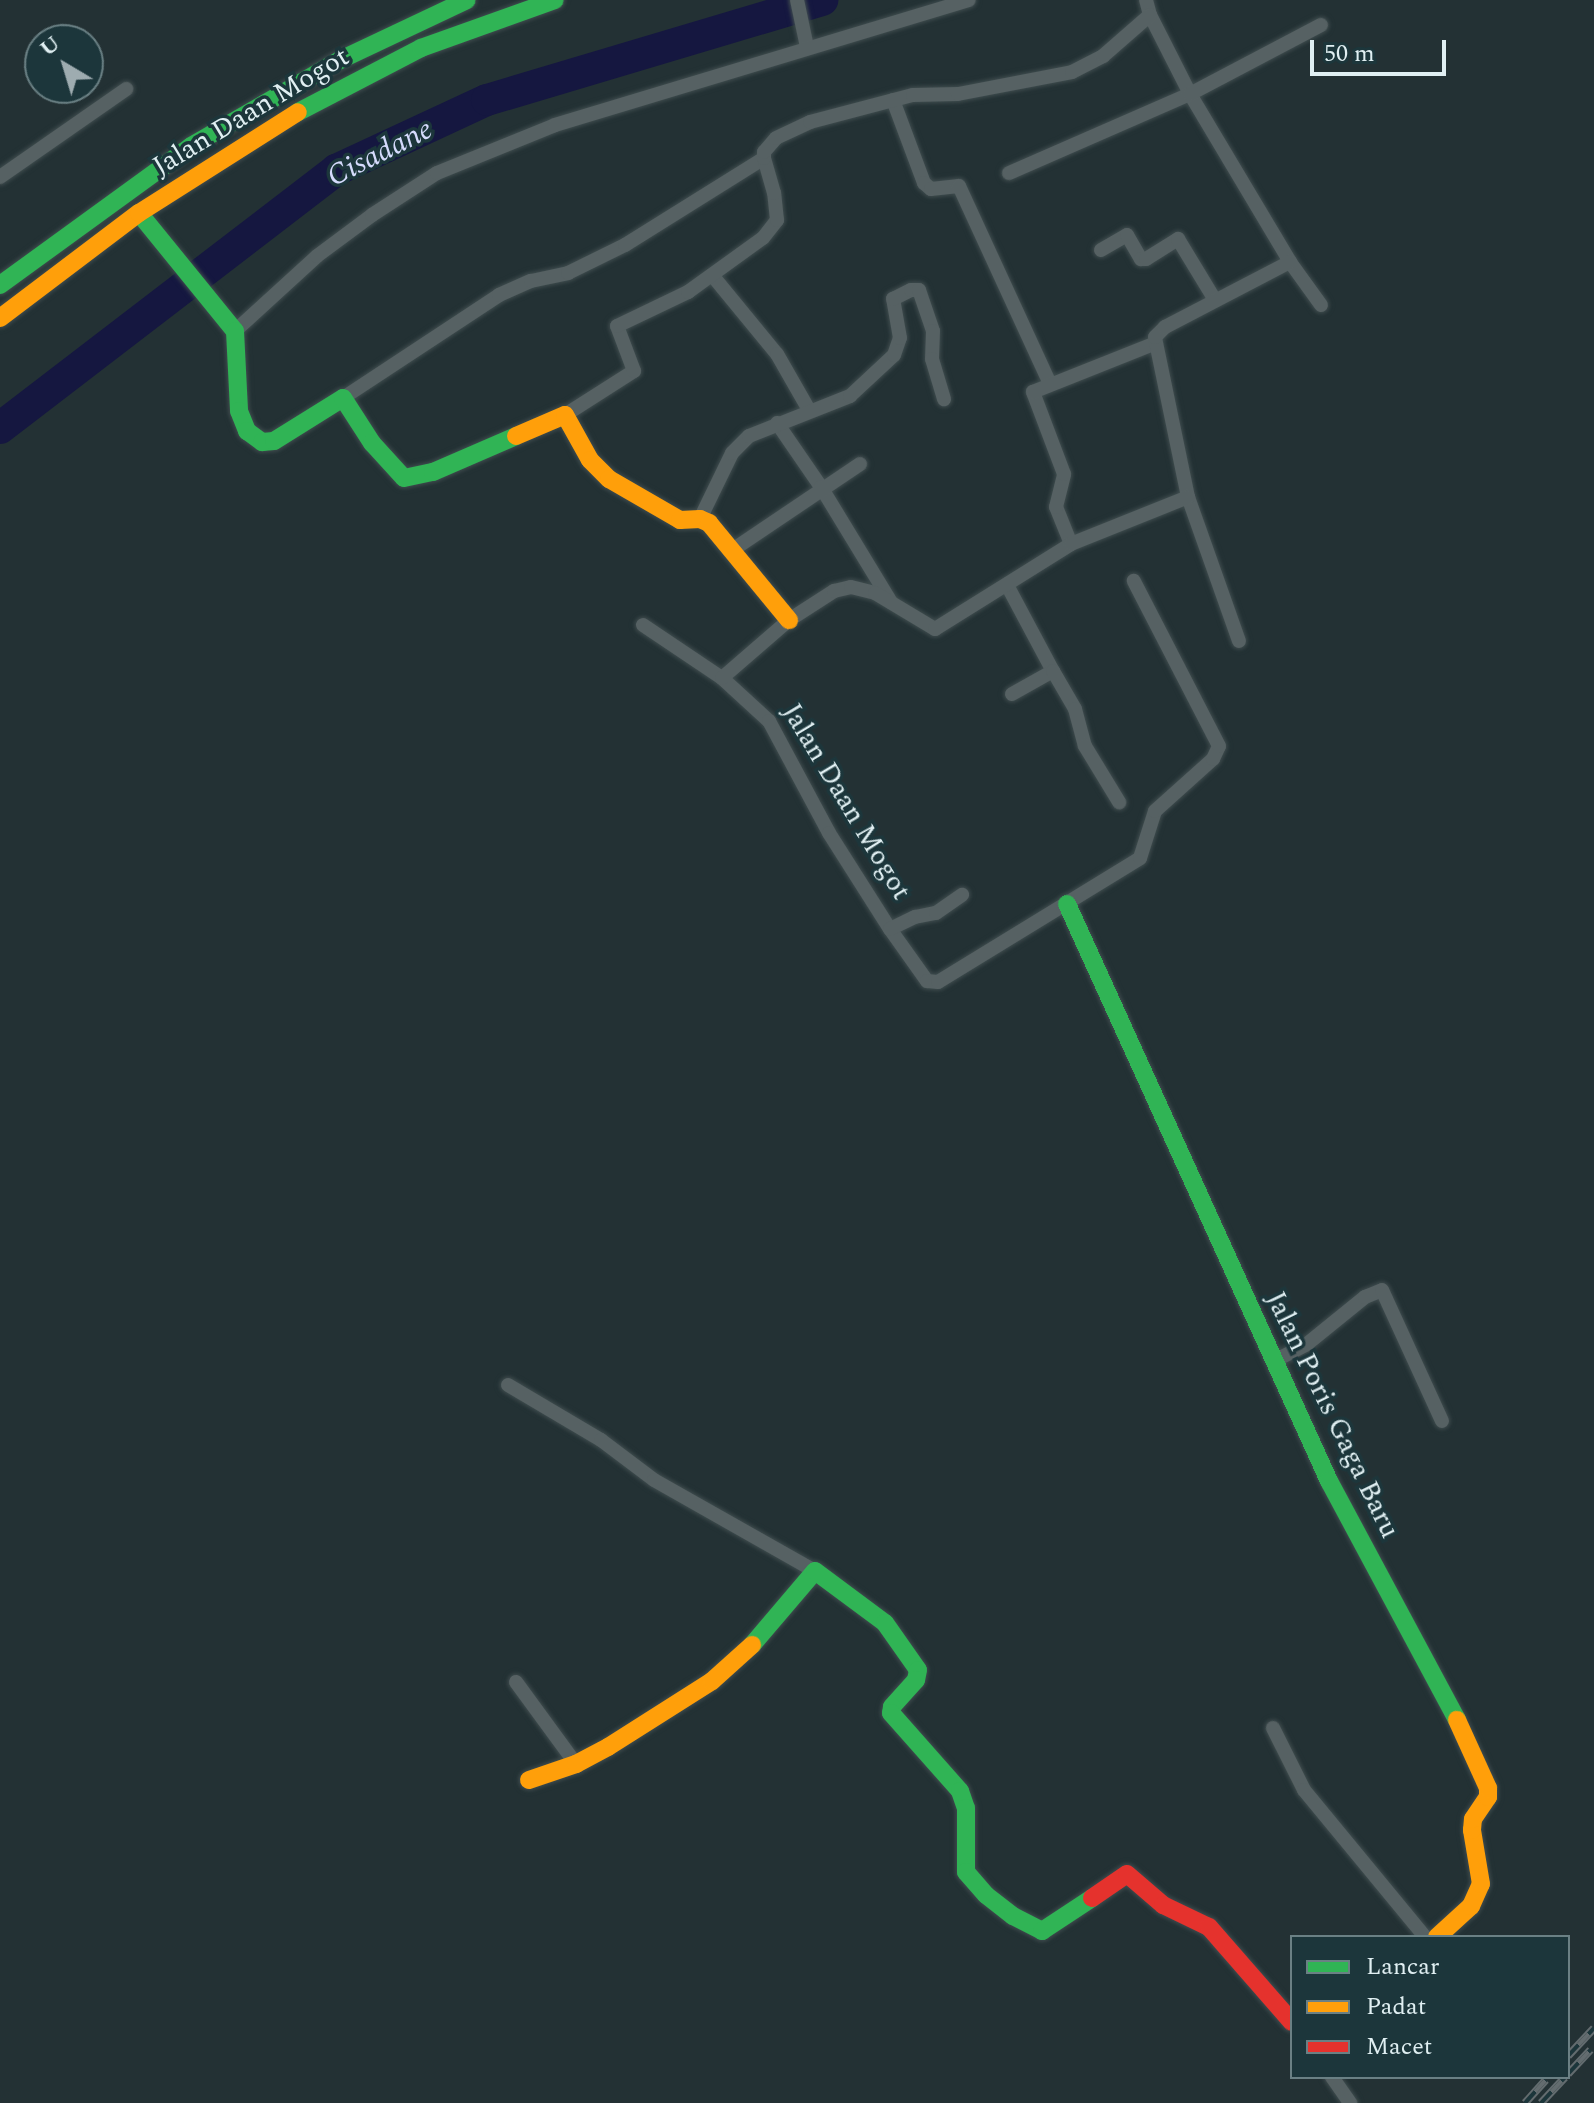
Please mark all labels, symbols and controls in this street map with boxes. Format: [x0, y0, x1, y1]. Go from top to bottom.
north arrow [24, 24, 104, 104]
scale bar [1314, 24, 1450, 74]
text: U [33, 28, 68, 65]
text: 50 m [1324, 36, 1375, 72]
street label: Jalan Daan Mogot [147, 40, 355, 184]
water label: Cisadane [321, 111, 439, 195]
street label: Jalan Daan Mogot [774, 698, 918, 906]
street label: Jalan Poris Gaga Baru [1258, 1286, 1406, 1544]
legend [1290, 1935, 1570, 2079]
text: Lancar [1366, 1949, 1440, 1985]
text: Padat [1366, 1989, 1426, 2025]
text: Macet [1366, 2029, 1432, 2065]

